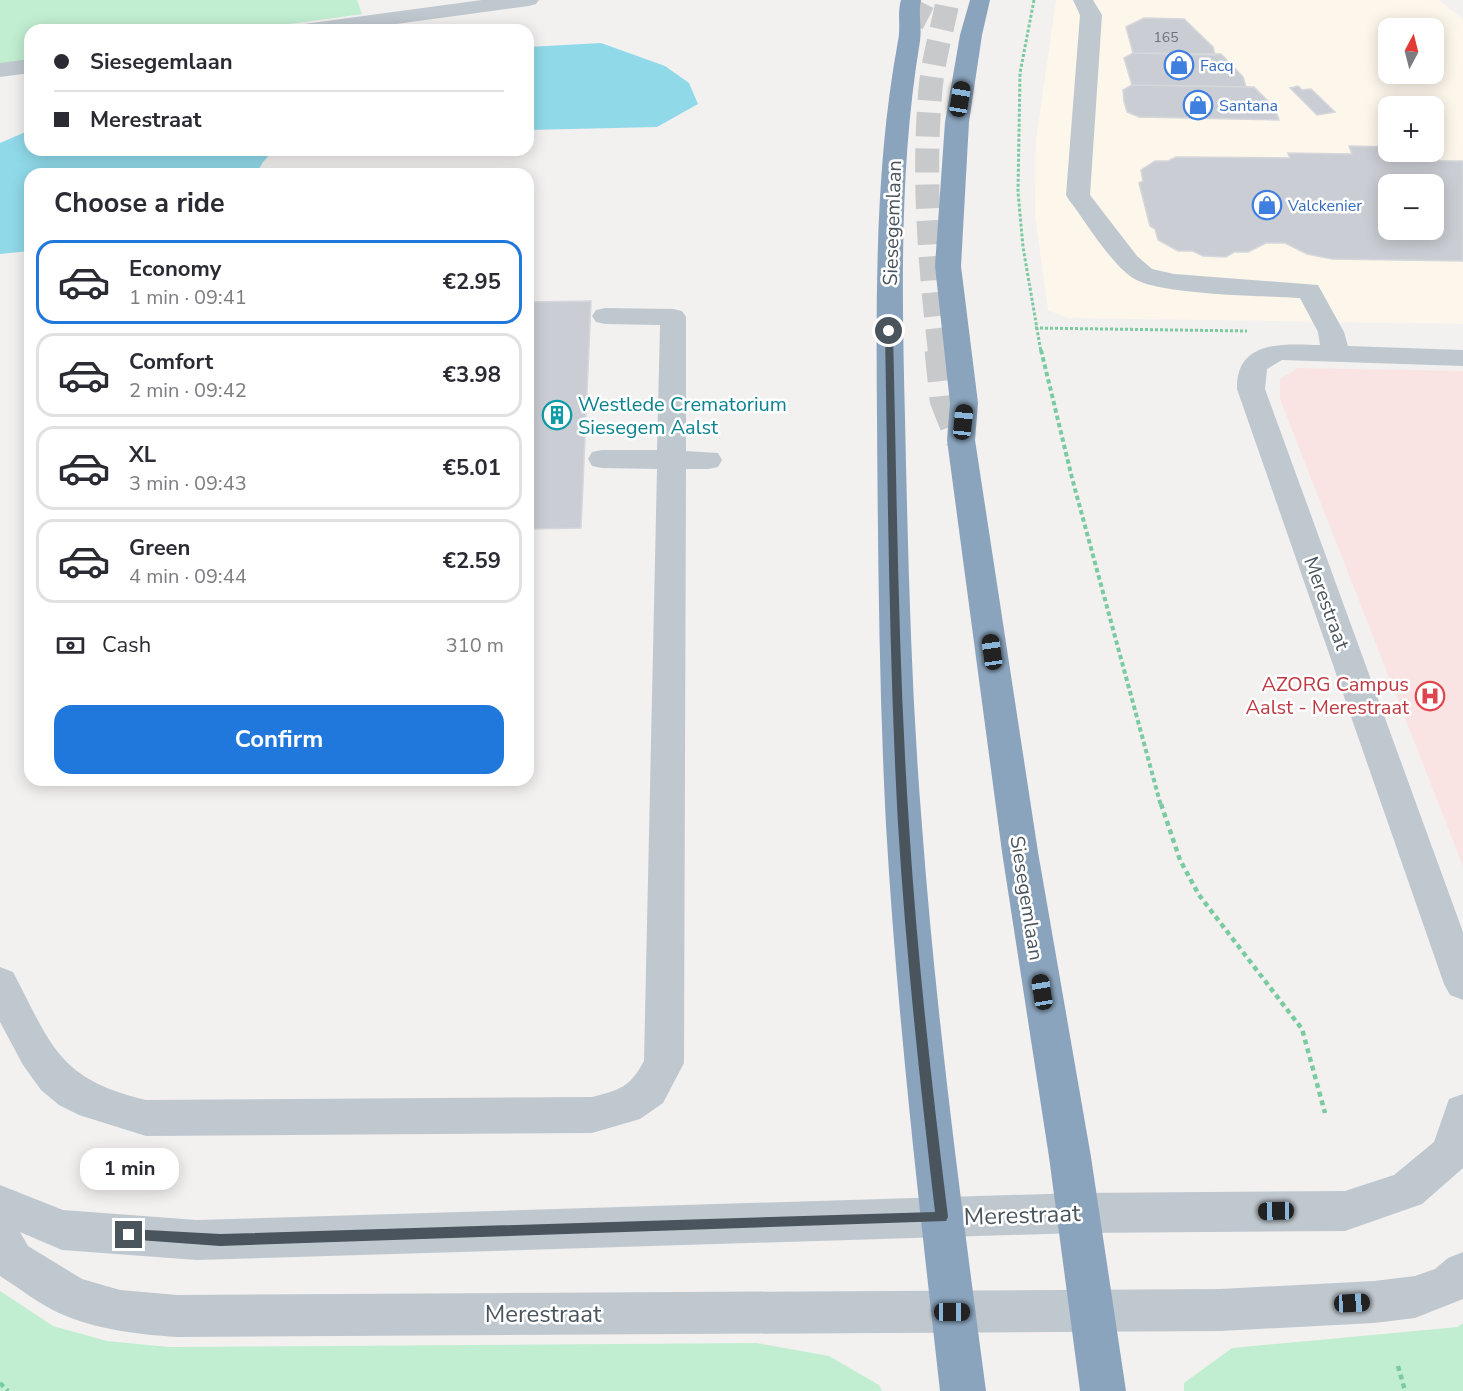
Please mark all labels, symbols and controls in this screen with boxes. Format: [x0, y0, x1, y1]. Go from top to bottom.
north arrow [1378, 18, 1444, 84]
map controls [1378, 18, 1444, 240]
house number: 165 [1153, 28, 1179, 47]
text: Siesegemlaan [90, 47, 233, 77]
shop icon: Facq [1163, 49, 1195, 81]
place label: Facq [1200, 55, 1234, 77]
car [948, 80, 972, 118]
shop icon: Santana [1182, 89, 1214, 121]
place label: Santana [1219, 95, 1278, 117]
button: + [1378, 96, 1444, 162]
text: Merestraat [90, 105, 202, 135]
street label: Siesegemlaan [877, 160, 908, 286]
button: − [1378, 174, 1444, 240]
text: Choose a ride [54, 185, 225, 222]
shop icon: Valckenier [1251, 189, 1283, 221]
place label: Valckenier [1287, 195, 1362, 217]
text: Economy [129, 254, 221, 284]
icon: car [57, 255, 111, 309]
text: €2.95 [443, 267, 501, 297]
text: 1 min · 09:41 [129, 284, 247, 311]
route start [875, 317, 902, 344]
text: Comfort [129, 347, 213, 377]
icon: car [57, 348, 111, 402]
text: €3.98 [443, 360, 501, 390]
text: 2 min · 09:42 [129, 377, 247, 404]
place label: Westlede Crematorium Siesegem Aalst [578, 391, 787, 441]
building icon: Westlede Crematorium Siesegem Aalst [541, 399, 573, 431]
car [952, 403, 974, 441]
text: XL [129, 440, 156, 470]
icon: car [57, 441, 111, 495]
text: €5.01 [443, 453, 501, 483]
text: 3 min · 09:43 [129, 470, 247, 497]
text: Green [129, 533, 190, 563]
icon: car [57, 534, 111, 588]
text: €2.59 [443, 546, 501, 576]
street label: Merestraat [1297, 553, 1356, 654]
text: 4 min · 09:44 [129, 563, 247, 590]
icon: cash [54, 629, 87, 662]
text: Cash [102, 630, 151, 660]
text: 310 m [446, 632, 504, 659]
car [981, 633, 1003, 671]
place label: AZORG Campus Aalst - Merestraat [1246, 671, 1410, 721]
hospital icon: AZORG Campus Aalst - Merestraat [1414, 680, 1446, 712]
button: Confirm [54, 705, 504, 774]
street label: Siesegemlaan [1003, 834, 1050, 962]
car [1030, 973, 1054, 1011]
callout: 1 min [80, 1148, 178, 1190]
text: 1 min [104, 1155, 155, 1182]
street label: Merestraat [963, 1197, 1081, 1233]
car [1258, 1202, 1294, 1220]
route end [115, 1221, 142, 1248]
car [1334, 1293, 1370, 1313]
street label: Merestraat [485, 1298, 602, 1330]
car [934, 1303, 970, 1321]

